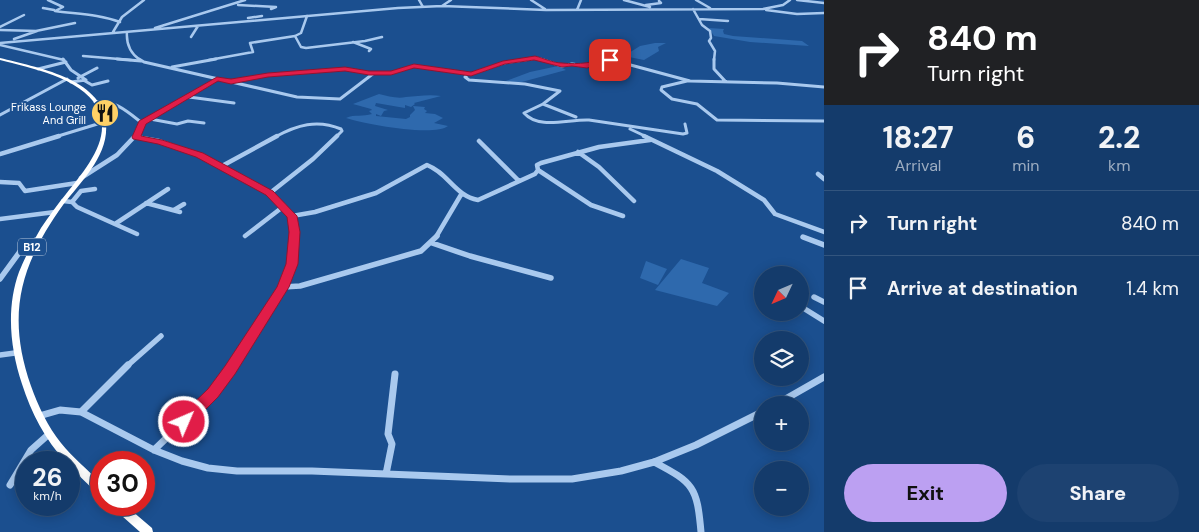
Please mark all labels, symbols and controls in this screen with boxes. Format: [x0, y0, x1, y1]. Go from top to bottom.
text: 840 m [927, 15, 1038, 61]
icon: right [844, 20, 909, 85]
pin [589, 39, 631, 81]
icon: arrive [596, 46, 624, 74]
text: Turn right [927, 59, 1024, 88]
restaurant icon: Frikass Lounge And Grill [90, 98, 120, 128]
place label: Frikass Lounge And Grill [11, 100, 86, 127]
text: 18:27 [883, 118, 954, 157]
text: 6 [1016, 118, 1035, 157]
text: 2.2 [1098, 118, 1140, 157]
text: Arrival [895, 155, 941, 176]
text: min [1012, 155, 1040, 176]
text: km [1108, 155, 1130, 176]
icon: right [844, 209, 872, 237]
text: Turn right [887, 211, 977, 236]
text: 840 m [1121, 211, 1179, 236]
road number: B12 [18, 238, 46, 256]
north arrow [754, 266, 809, 321]
map controls [754, 266, 809, 516]
icon: arrive [844, 274, 872, 302]
text: Arrive at destination [887, 276, 1078, 301]
text: 1.4 km [1126, 276, 1179, 301]
button: layers [754, 331, 809, 386]
position arrow [157, 395, 209, 447]
button: + [754, 396, 809, 451]
speed limit sign: 30 [90, 451, 155, 516]
text: 26 [32, 461, 63, 494]
button: − [754, 461, 809, 516]
button: Exit [844, 464, 1007, 522]
button: Share [1017, 464, 1179, 522]
text: km/h [33, 488, 62, 504]

